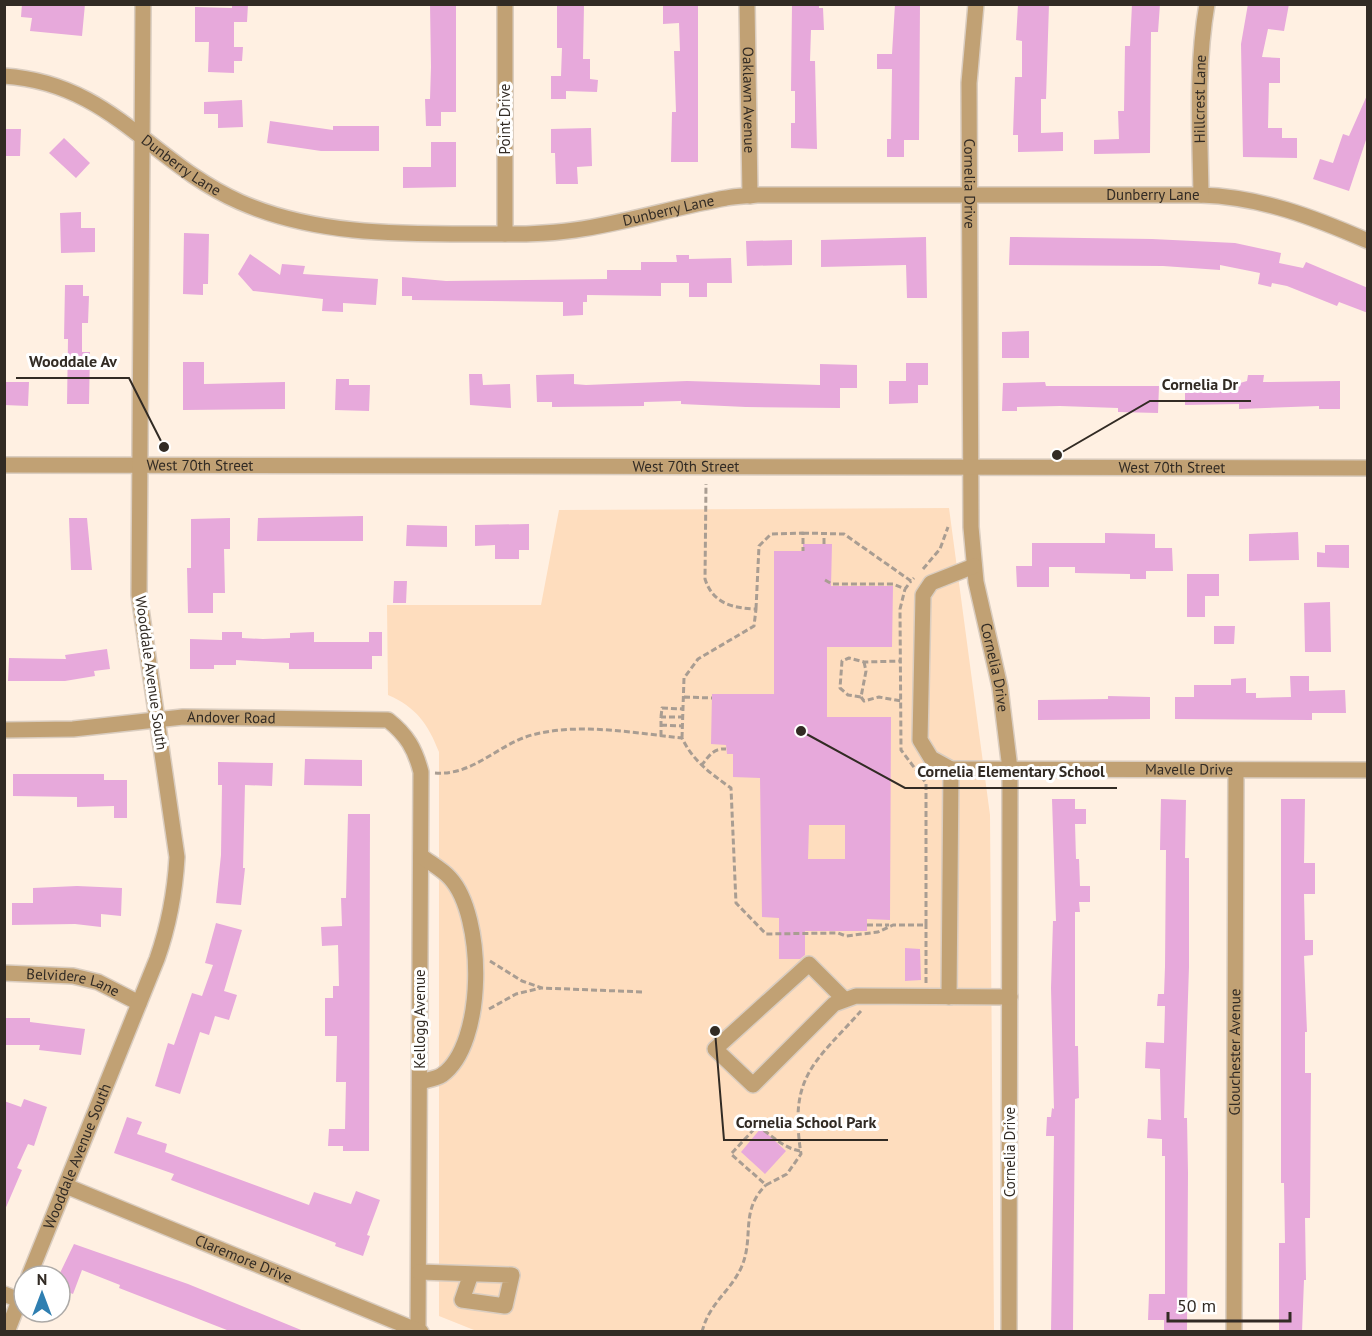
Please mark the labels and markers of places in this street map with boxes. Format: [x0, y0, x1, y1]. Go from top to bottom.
callout: Wooddale Av [16, 344, 129, 378]
callout: Cornelia Dr [1150, 367, 1251, 401]
callout: Cornelia Elementary School [905, 754, 1117, 788]
callout: Cornelia School Park [724, 1106, 888, 1140]

